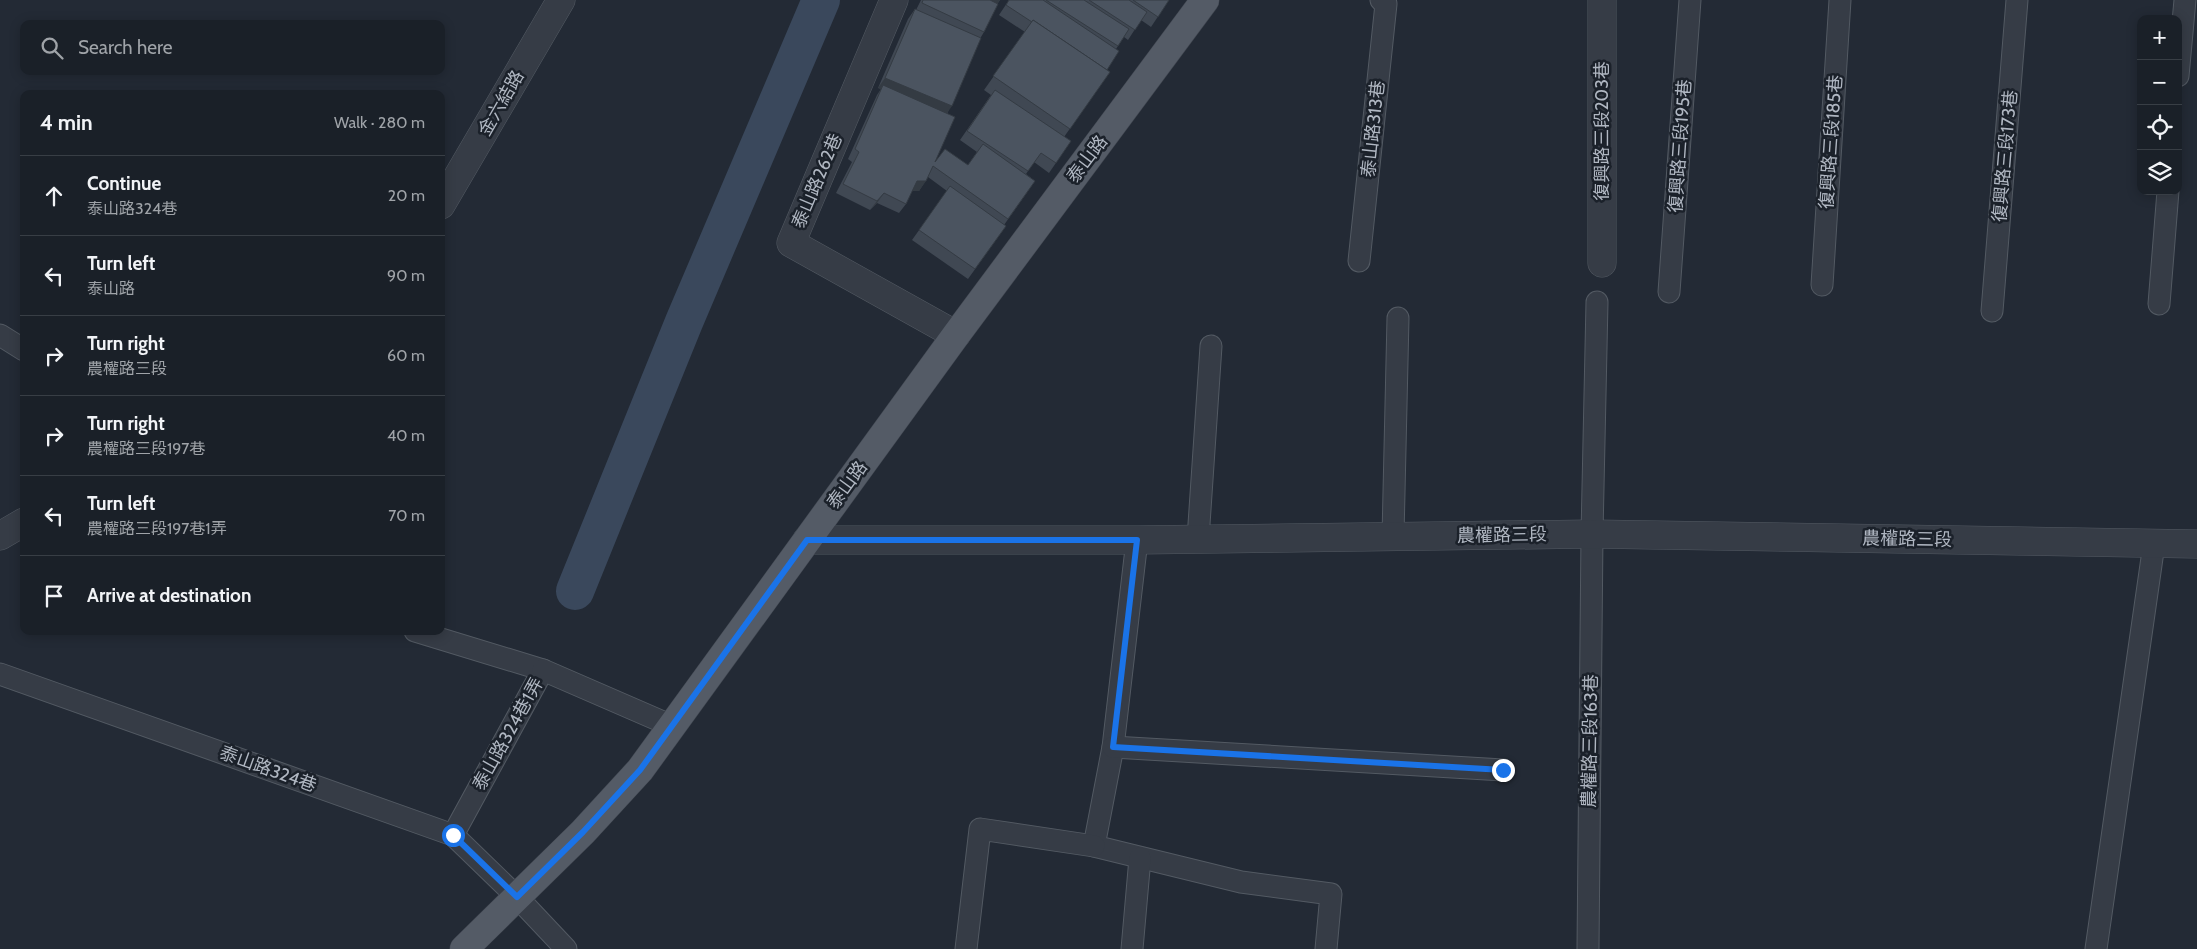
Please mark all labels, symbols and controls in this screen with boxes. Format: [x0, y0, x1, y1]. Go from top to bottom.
map controls [2137, 15, 2182, 195]
button: + [2137, 15, 2182, 60]
search box [20, 20, 445, 75]
icon: search [38, 34, 66, 62]
text: Search here [78, 36, 172, 59]
button: − [2137, 60, 2182, 105]
street label: 復興路三段203巷 [1591, 61, 1613, 201]
street label: 金六結路 [473, 66, 529, 140]
street label: 復興路三段185巷 [1815, 74, 1847, 210]
street label: 復興路三段195巷 [1664, 78, 1696, 214]
street label: 泰山路313巷 [1357, 79, 1389, 179]
street label: 復興路三段173巷 [1988, 89, 2022, 223]
button: locate [2137, 105, 2182, 150]
text: 4 min [40, 110, 93, 135]
text: Walk · 280 m [334, 113, 425, 132]
street label: 泰山路262巷 [787, 130, 847, 232]
street label: 泰山路 [1062, 131, 1112, 187]
button: layers [2137, 150, 2182, 195]
text: Continue [87, 172, 161, 195]
icon: ahead [40, 182, 68, 210]
text: 20 m [388, 186, 425, 205]
text: 泰山路324巷 [87, 199, 177, 218]
text: Turn left [87, 252, 155, 275]
icon: left [40, 262, 68, 290]
text: 90 m [387, 266, 425, 285]
text: 泰山路 [87, 279, 135, 298]
text: Turn right [87, 332, 165, 355]
icon: right [40, 342, 68, 370]
text: 60 m [387, 346, 425, 365]
text: 農權路三段 [87, 359, 167, 378]
text: Turn right [87, 412, 165, 435]
icon: right [40, 422, 68, 450]
text: 40 m [387, 426, 425, 445]
text: 農權路三段197巷 [87, 439, 205, 458]
street label: 泰山路 [822, 457, 872, 513]
text: Turn left [87, 492, 155, 515]
icon: left [40, 502, 68, 530]
text: 70 m [388, 506, 425, 525]
text: 農權路三段197巷1弄 [87, 519, 227, 538]
street label: 農權路三段 [1457, 523, 1547, 547]
street label: 農權路三段 [1862, 527, 1952, 551]
icon: arrive [40, 582, 68, 610]
text: Arrive at destination [87, 584, 251, 607]
street label: 泰山路324巷1弄 [468, 674, 548, 794]
street label: 農權路三段163巷 [1578, 674, 1602, 808]
street label: 泰山路324巷 [217, 741, 319, 797]
route end [1492, 759, 1515, 782]
route start [442, 824, 465, 847]

